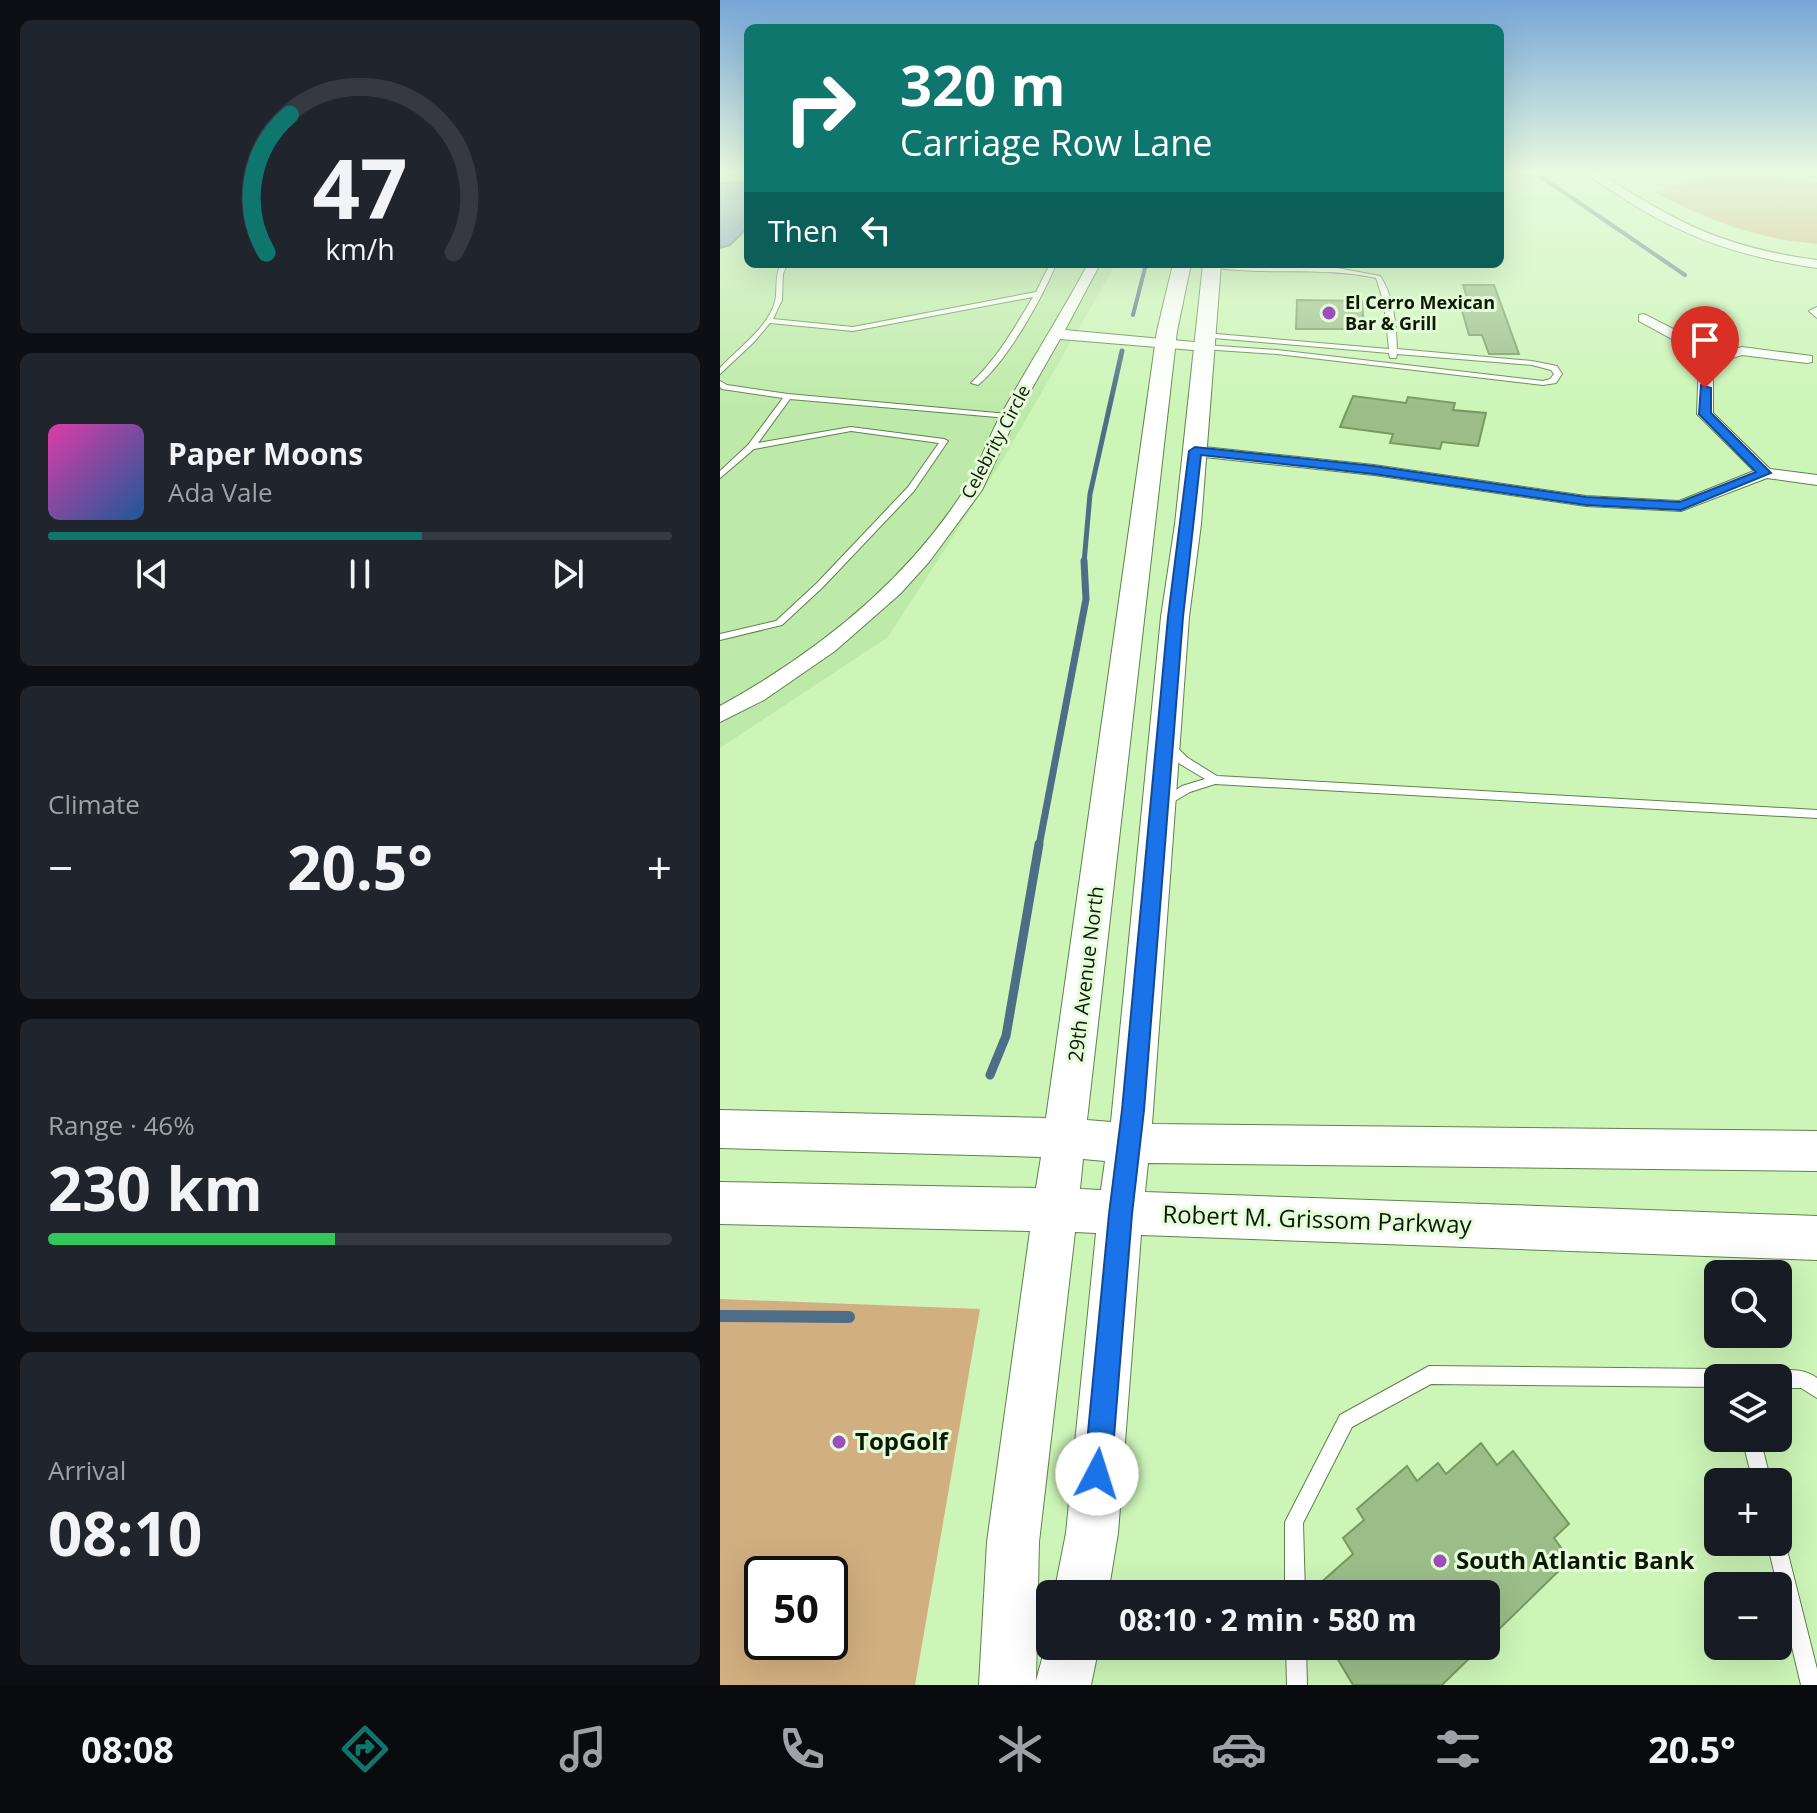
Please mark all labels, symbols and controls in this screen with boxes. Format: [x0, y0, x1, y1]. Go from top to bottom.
text: 320 m [900, 46, 1066, 122]
icon: right [768, 56, 872, 160]
text: Carriage Row Lane [900, 118, 1213, 167]
text: 47 [312, 129, 408, 242]
icon: left [854, 208, 898, 252]
text: Then [768, 210, 838, 251]
text: km/h [325, 229, 395, 268]
place label: El Cerro Mexican Bar & Grill [1345, 290, 1495, 335]
marker: El Cerro Mexican Bar & Grill [1320, 304, 1338, 322]
pin [1671, 306, 1739, 388]
icon: arrive [1683, 318, 1727, 362]
street label: Celebrity Circle [955, 380, 1035, 503]
text: Paper Moons [168, 433, 363, 474]
text: Ada Vale [168, 474, 273, 510]
icon: previous [130, 552, 174, 596]
icon: pause [338, 552, 382, 596]
icon: next [546, 552, 590, 596]
text: Climate [48, 786, 140, 822]
text: 20.5° [287, 826, 433, 908]
text: − [48, 837, 73, 897]
text: + [647, 837, 672, 897]
street label: 29th Avenue North [1061, 884, 1110, 1063]
text: Range · 46% [48, 1107, 195, 1143]
text: 230 km [48, 1147, 263, 1229]
street label: Robert M. Grissom Parkway [1162, 1197, 1473, 1240]
map controls [1704, 1260, 1792, 1660]
button: search [1704, 1260, 1792, 1348]
button: layers [1704, 1364, 1792, 1452]
place label: TopGolf [855, 1424, 950, 1457]
position arrow [1055, 1432, 1139, 1516]
marker: TopGolf [830, 1433, 848, 1451]
text: Arrival [48, 1452, 126, 1488]
button: + [1704, 1468, 1792, 1556]
text: 08:10 [48, 1492, 202, 1574]
place label: South Atlantic Bank [1456, 1543, 1695, 1576]
marker: South Atlantic Bank [1431, 1552, 1449, 1570]
speed limit sign: 50 [744, 1556, 848, 1660]
button: − [1704, 1572, 1792, 1660]
text: 08:10 · 2 min · 580 m [1119, 1599, 1417, 1640]
icon: directions [337, 1721, 393, 1777]
icon: music [555, 1721, 611, 1777]
icon: phone [774, 1721, 830, 1777]
icon: climate [992, 1721, 1048, 1777]
icon: car [1211, 1721, 1267, 1777]
icon: filters [1430, 1721, 1486, 1777]
text: 08:08 [81, 1725, 174, 1774]
text: 20.5° [1648, 1725, 1736, 1774]

